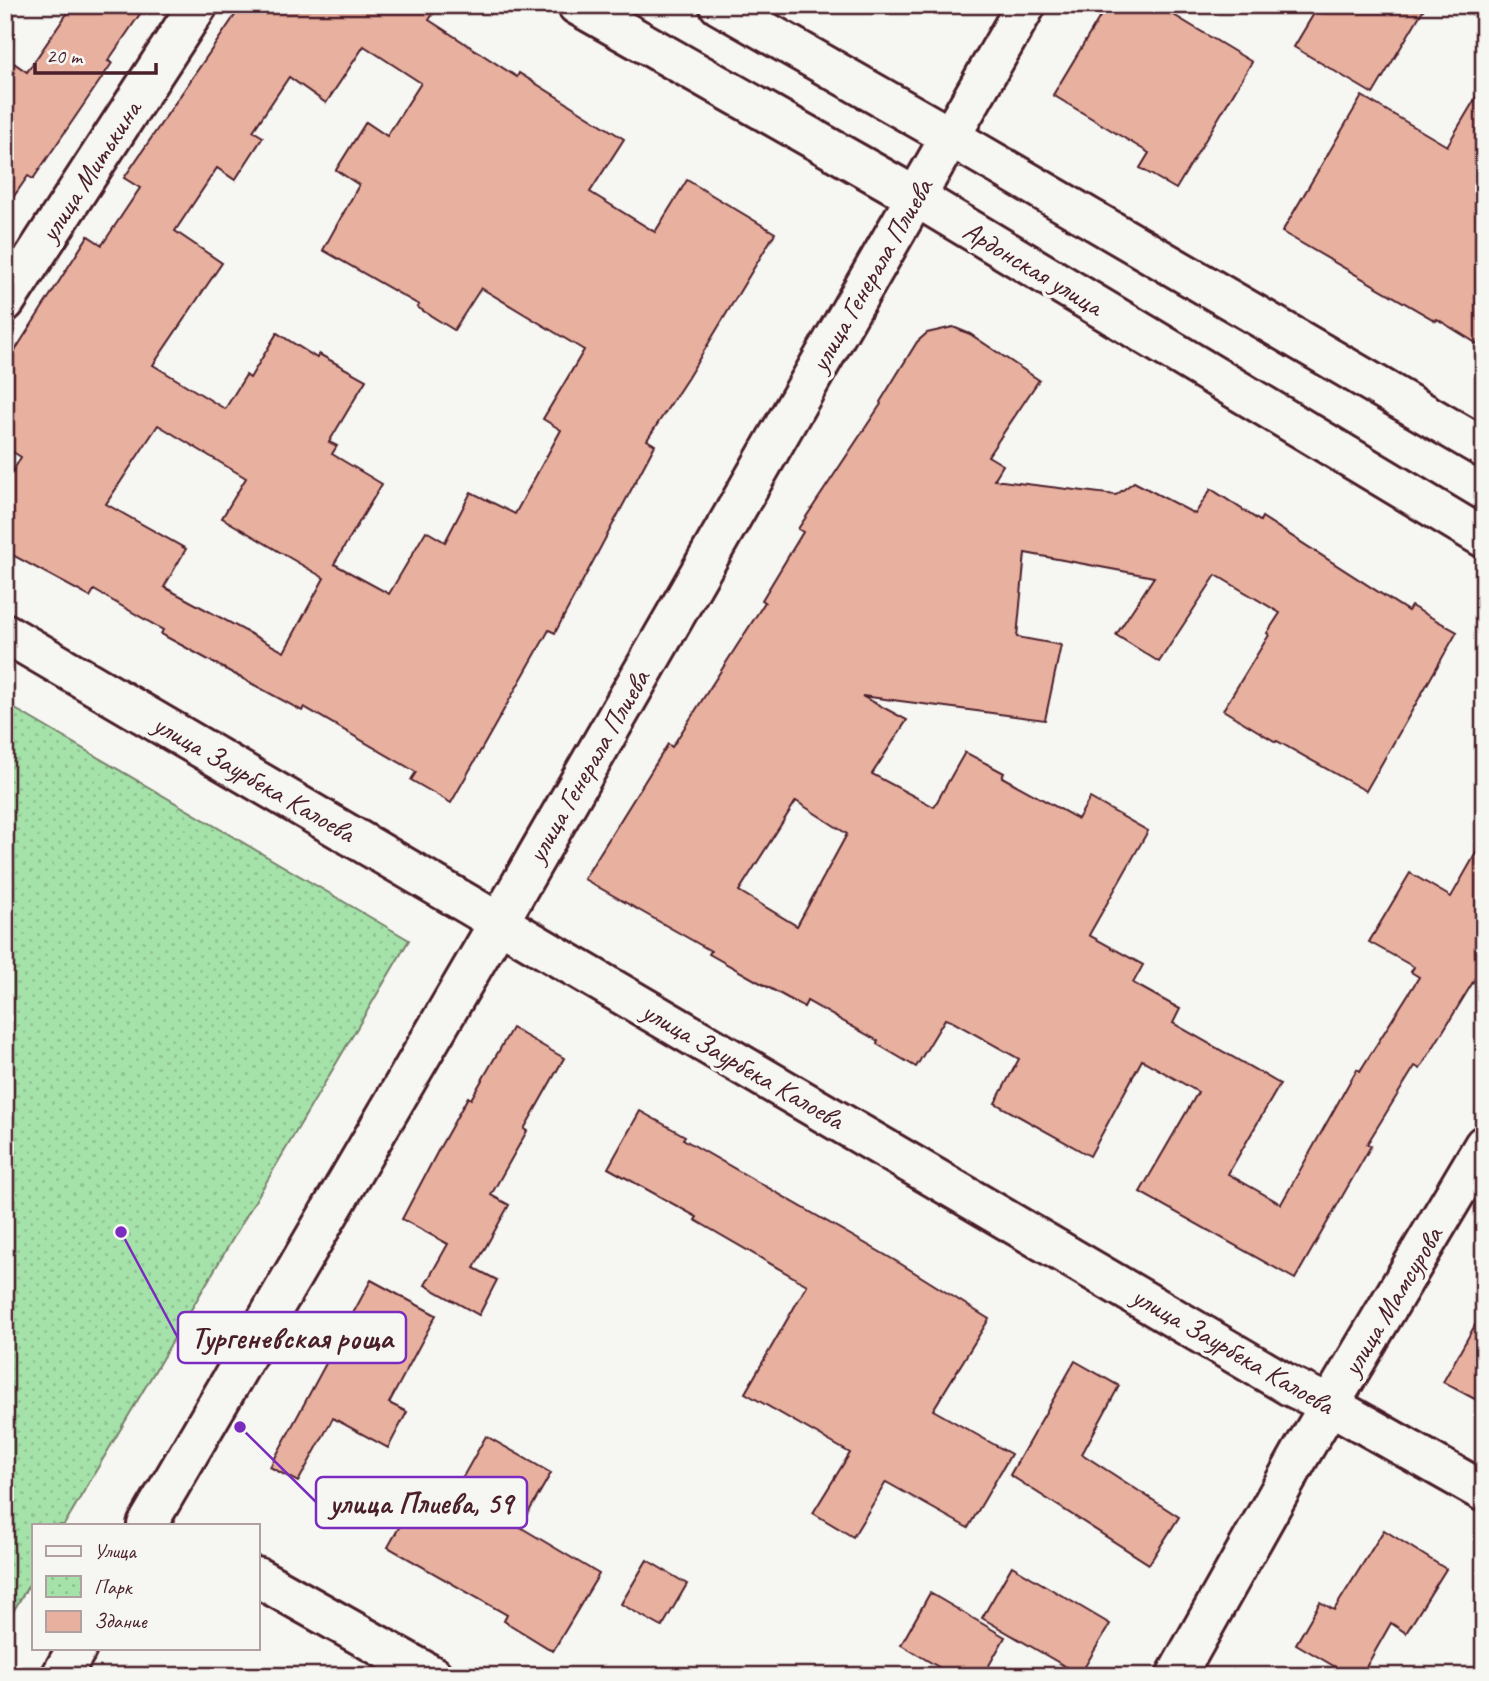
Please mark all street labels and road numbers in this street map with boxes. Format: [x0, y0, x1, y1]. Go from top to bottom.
street label: улица Митькина [30, 92, 150, 250]
street label: улица Генерала Плиева [801, 171, 941, 379]
street label: Ардонская улица [957, 213, 1111, 325]
street label: улица Генерала Плиева [518, 662, 658, 870]
street label: улица Заурбека Калоева [145, 705, 363, 851]
street label: улица Заурбека Калоева [634, 992, 852, 1138]
street label: улица Мамсурова [1333, 1219, 1451, 1383]
street label: улица Заурбека Калоева [1124, 1277, 1342, 1423]

